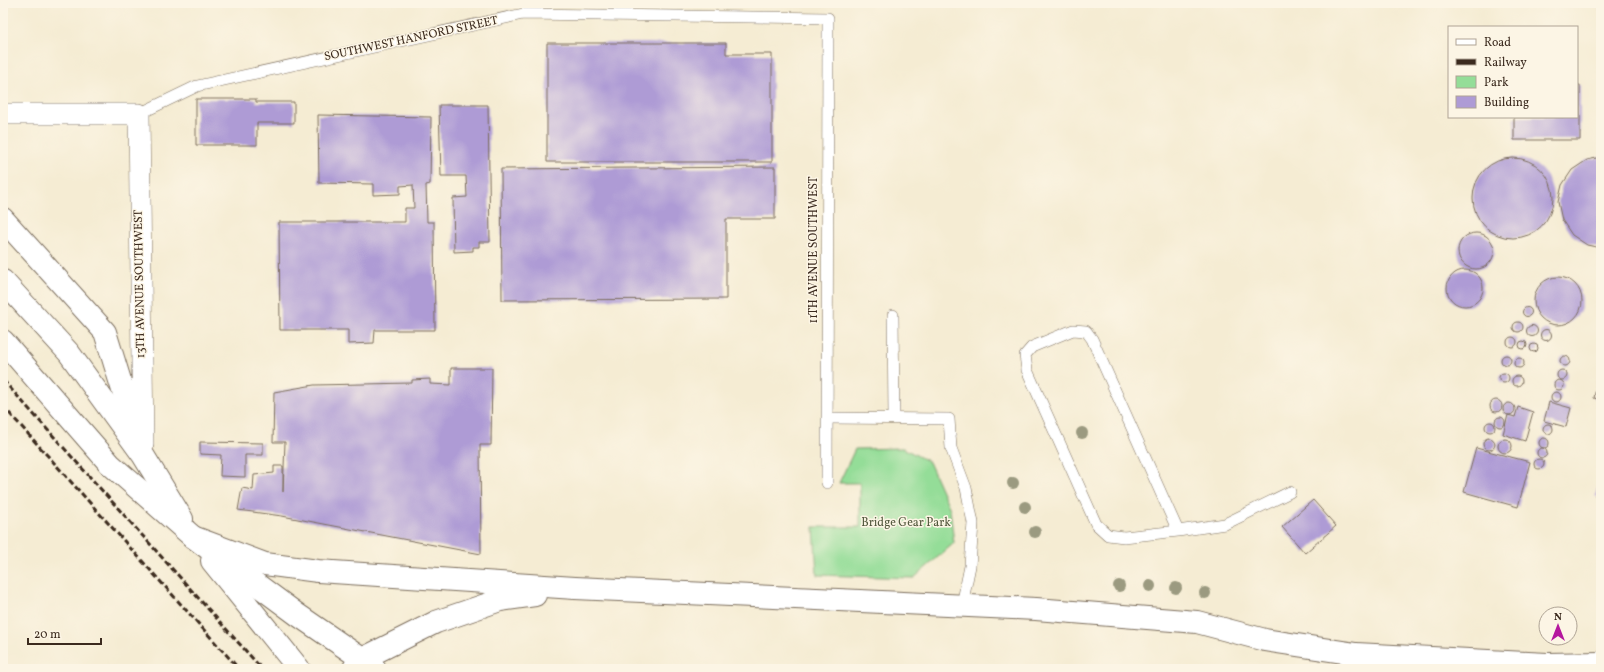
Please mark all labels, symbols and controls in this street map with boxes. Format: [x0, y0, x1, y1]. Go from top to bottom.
street label: SOUTHWEST HANFORD STREET [323, 13, 499, 65]
legend [1448, 26, 1578, 118]
text: Road [1484, 35, 1511, 51]
text: Railway [1484, 55, 1527, 71]
text: Park [1484, 75, 1509, 91]
text: Building [1484, 95, 1529, 111]
street label: 11TH AVENUE SOUTHWEST [806, 177, 822, 323]
street label: 13TH AVENUE SOUTHWEST [131, 210, 149, 358]
park label: Bridge Gear Park [861, 515, 951, 531]
north arrow [1538, 606, 1578, 646]
text: N [1554, 610, 1562, 625]
scale bar [28, 620, 101, 646]
text: 20 m [34, 627, 61, 643]

